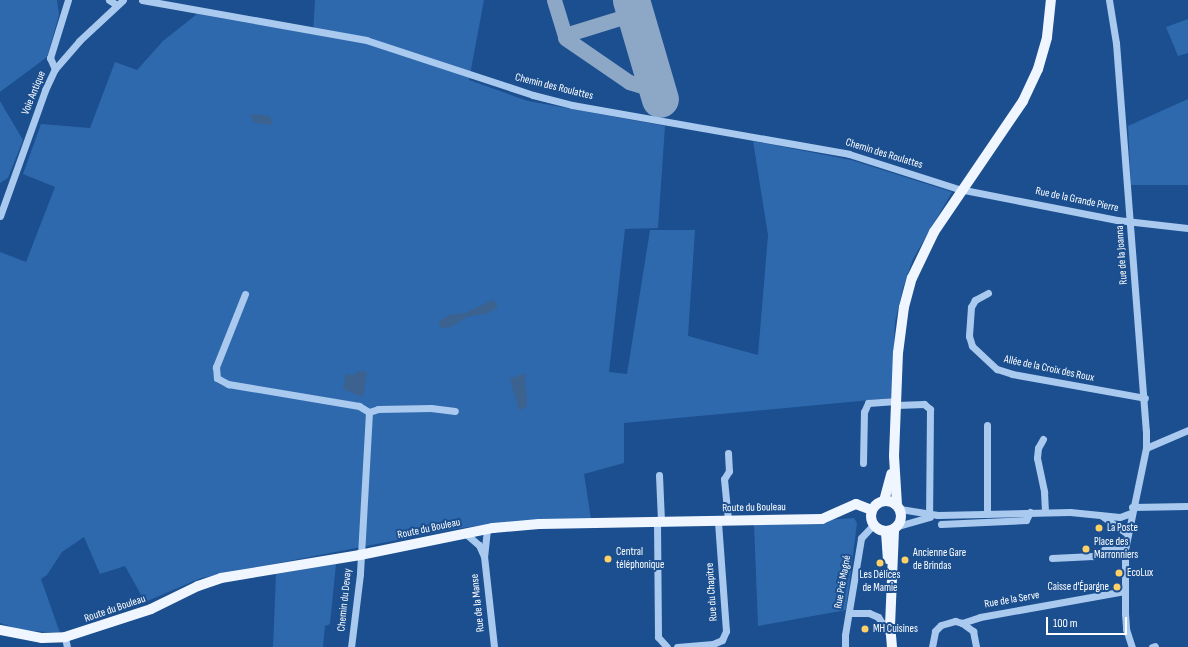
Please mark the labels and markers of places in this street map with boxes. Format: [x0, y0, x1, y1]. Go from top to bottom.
place label: La Poste [1107, 521, 1138, 535]
marker: La Poste [1094, 523, 1104, 533]
place label: Place des Marronniers [1094, 536, 1138, 562]
marker: Place des Marronniers [1081, 544, 1091, 554]
place label: Central téléphonique [616, 546, 664, 572]
place label: Ancienne Gare de Brindas [913, 547, 966, 573]
marker: Central téléphonique [603, 554, 613, 564]
marker: Ancienne Gare de Brindas [900, 555, 910, 565]
marker: Les Délices de Mamie [875, 558, 885, 568]
place label: EcoLux [1127, 566, 1153, 580]
marker: EcoLux [1114, 568, 1124, 578]
place label: Les Délices de Mamie [860, 569, 900, 595]
place label: Caisse d'Épargne [1048, 580, 1109, 594]
marker: Caisse d'Épargne [1112, 582, 1122, 592]
place label: MH Cuisines [873, 622, 918, 636]
marker: MH Cuisines [860, 624, 870, 634]

